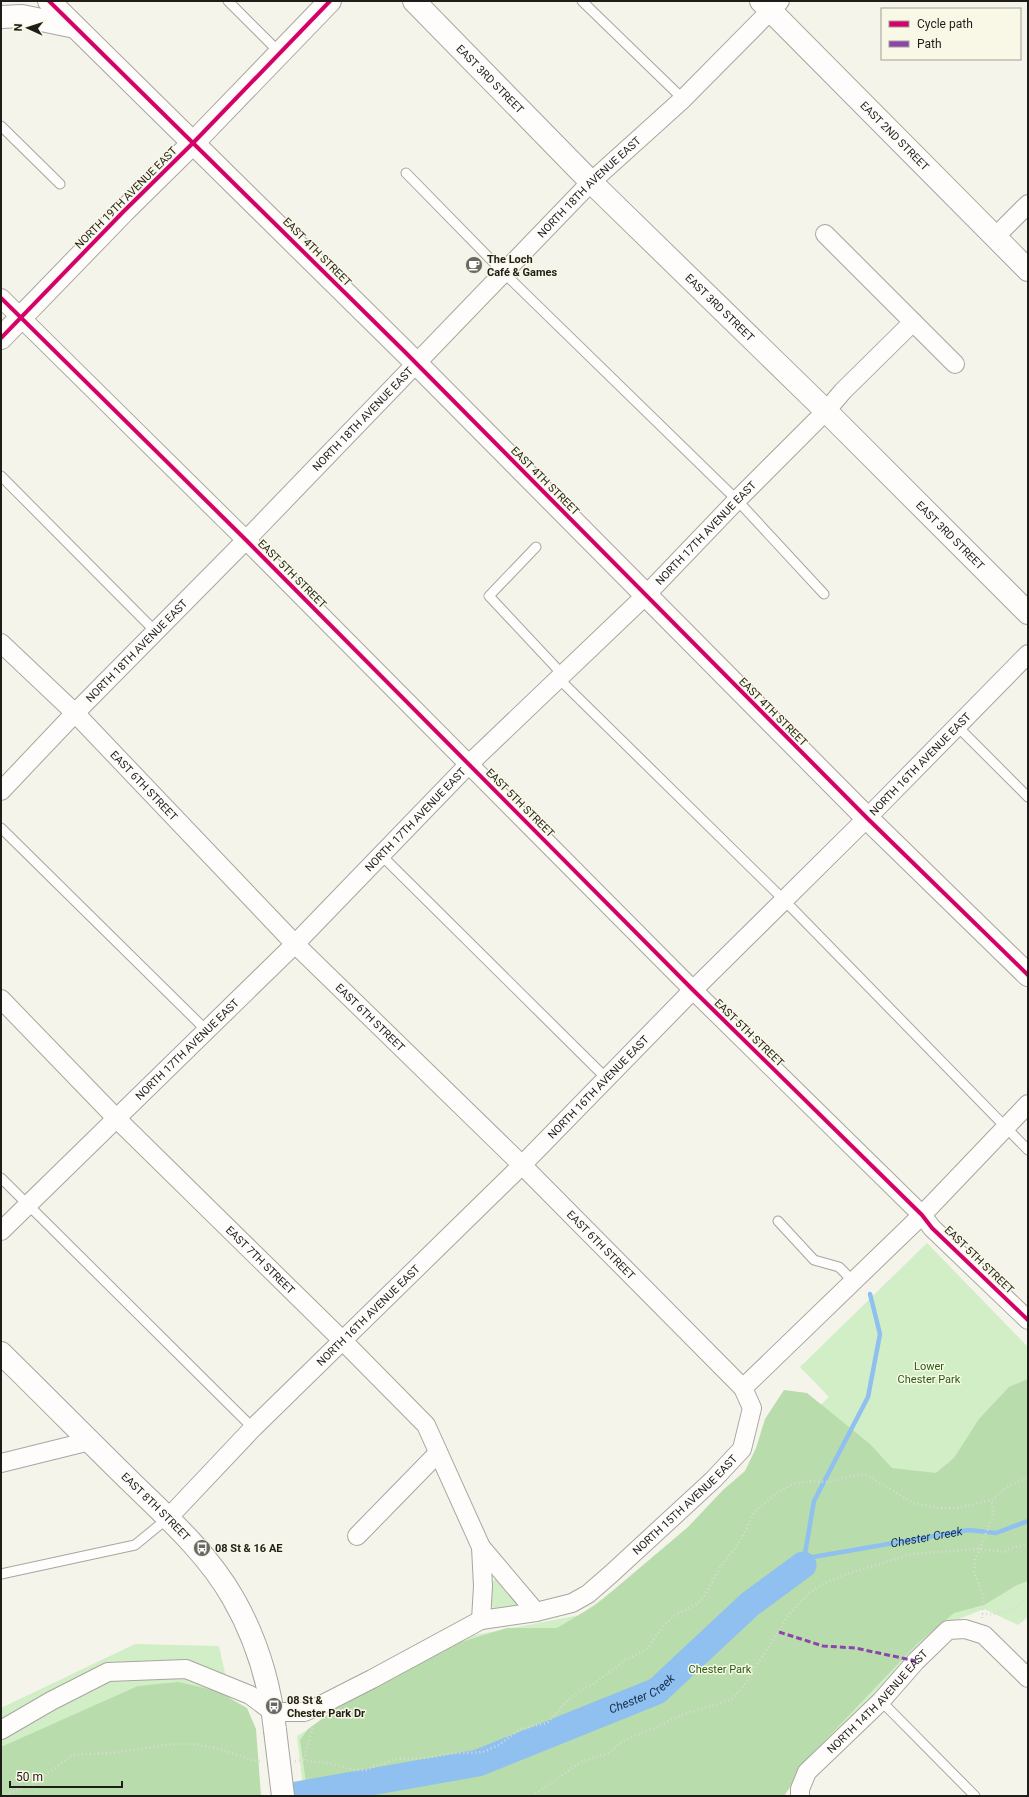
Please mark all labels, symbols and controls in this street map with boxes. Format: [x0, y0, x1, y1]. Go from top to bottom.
north arrow [8, 8, 48, 48]
legend [881, 8, 1021, 60]
text: Cycle path [917, 17, 973, 31]
text: N [12, 23, 25, 32]
text: Path [917, 37, 942, 51]
street label: EAST 3RD STREET [454, 42, 527, 116]
street label: EAST 2ND STREET [858, 99, 932, 173]
street label: NORTH 18TH AVENUE EAST [535, 134, 644, 240]
street label: NORTH 19TH AVENUE EAST [72, 144, 180, 252]
street label: EAST 4TH STREET [280, 215, 354, 289]
place label: The Loch Café & Games [487, 253, 557, 279]
cafe icon: The Loch Café & Games [464, 255, 484, 275]
street label: EAST 3RD STREET [683, 271, 757, 344]
street label: NORTH 18TH AVENUE EAST [310, 364, 416, 473]
street label: EAST 4TH STREET [508, 444, 582, 518]
street label: NORTH 17TH AVENUE EAST [653, 478, 759, 588]
street label: EAST 3RD STREET [913, 498, 987, 572]
street label: EAST 5TH STREET [255, 537, 329, 611]
street label: NORTH 18TH AVENUE EAST [83, 596, 190, 705]
street label: EAST 4TH STREET [736, 675, 810, 749]
street label: NORTH 16TH AVENUE EAST [867, 710, 974, 818]
street label: EAST 6TH STREET [108, 748, 181, 823]
street label: NORTH 17TH AVENUE EAST [362, 765, 469, 874]
street label: EAST 5TH STREET [483, 766, 557, 840]
street label: EAST 6TH STREET [333, 981, 408, 1054]
street label: NORTH 17TH AVENUE EAST [133, 996, 242, 1103]
street label: EAST 5TH STREET [712, 997, 787, 1070]
street label: NORTH 16TH AVENUE EAST [545, 1032, 652, 1141]
street label: EAST 6TH STREET [564, 1208, 638, 1282]
street label: EAST 7TH STREET [223, 1223, 298, 1297]
street label: EAST 5TH STREET [942, 1224, 1017, 1297]
street label: NORTH 16TH AVENUE EAST [314, 1262, 423, 1369]
park label: Lower Chester Park [898, 1360, 961, 1386]
street label: NORTH 15TH AVENUE EAST [630, 1452, 740, 1557]
street label: EAST 8TH STREET [119, 1470, 193, 1544]
water label: Chester Creek [889, 1524, 965, 1550]
bus stop icon: 08 St & 16 AE [192, 1538, 212, 1558]
place label: 08 St & 16 AE [215, 1542, 283, 1555]
street label: NORTH 14TH AVENUE EAST [824, 1647, 930, 1756]
park label: Chester Park [689, 1663, 752, 1676]
water label: Chester Creek [607, 1670, 678, 1717]
place label: 08 St & Chester Park Dr [287, 1694, 365, 1720]
bus stop icon: 08 St & Chester Park Dr [264, 1696, 284, 1716]
scale bar [10, 1763, 122, 1789]
text: 50 m [16, 1770, 43, 1784]

